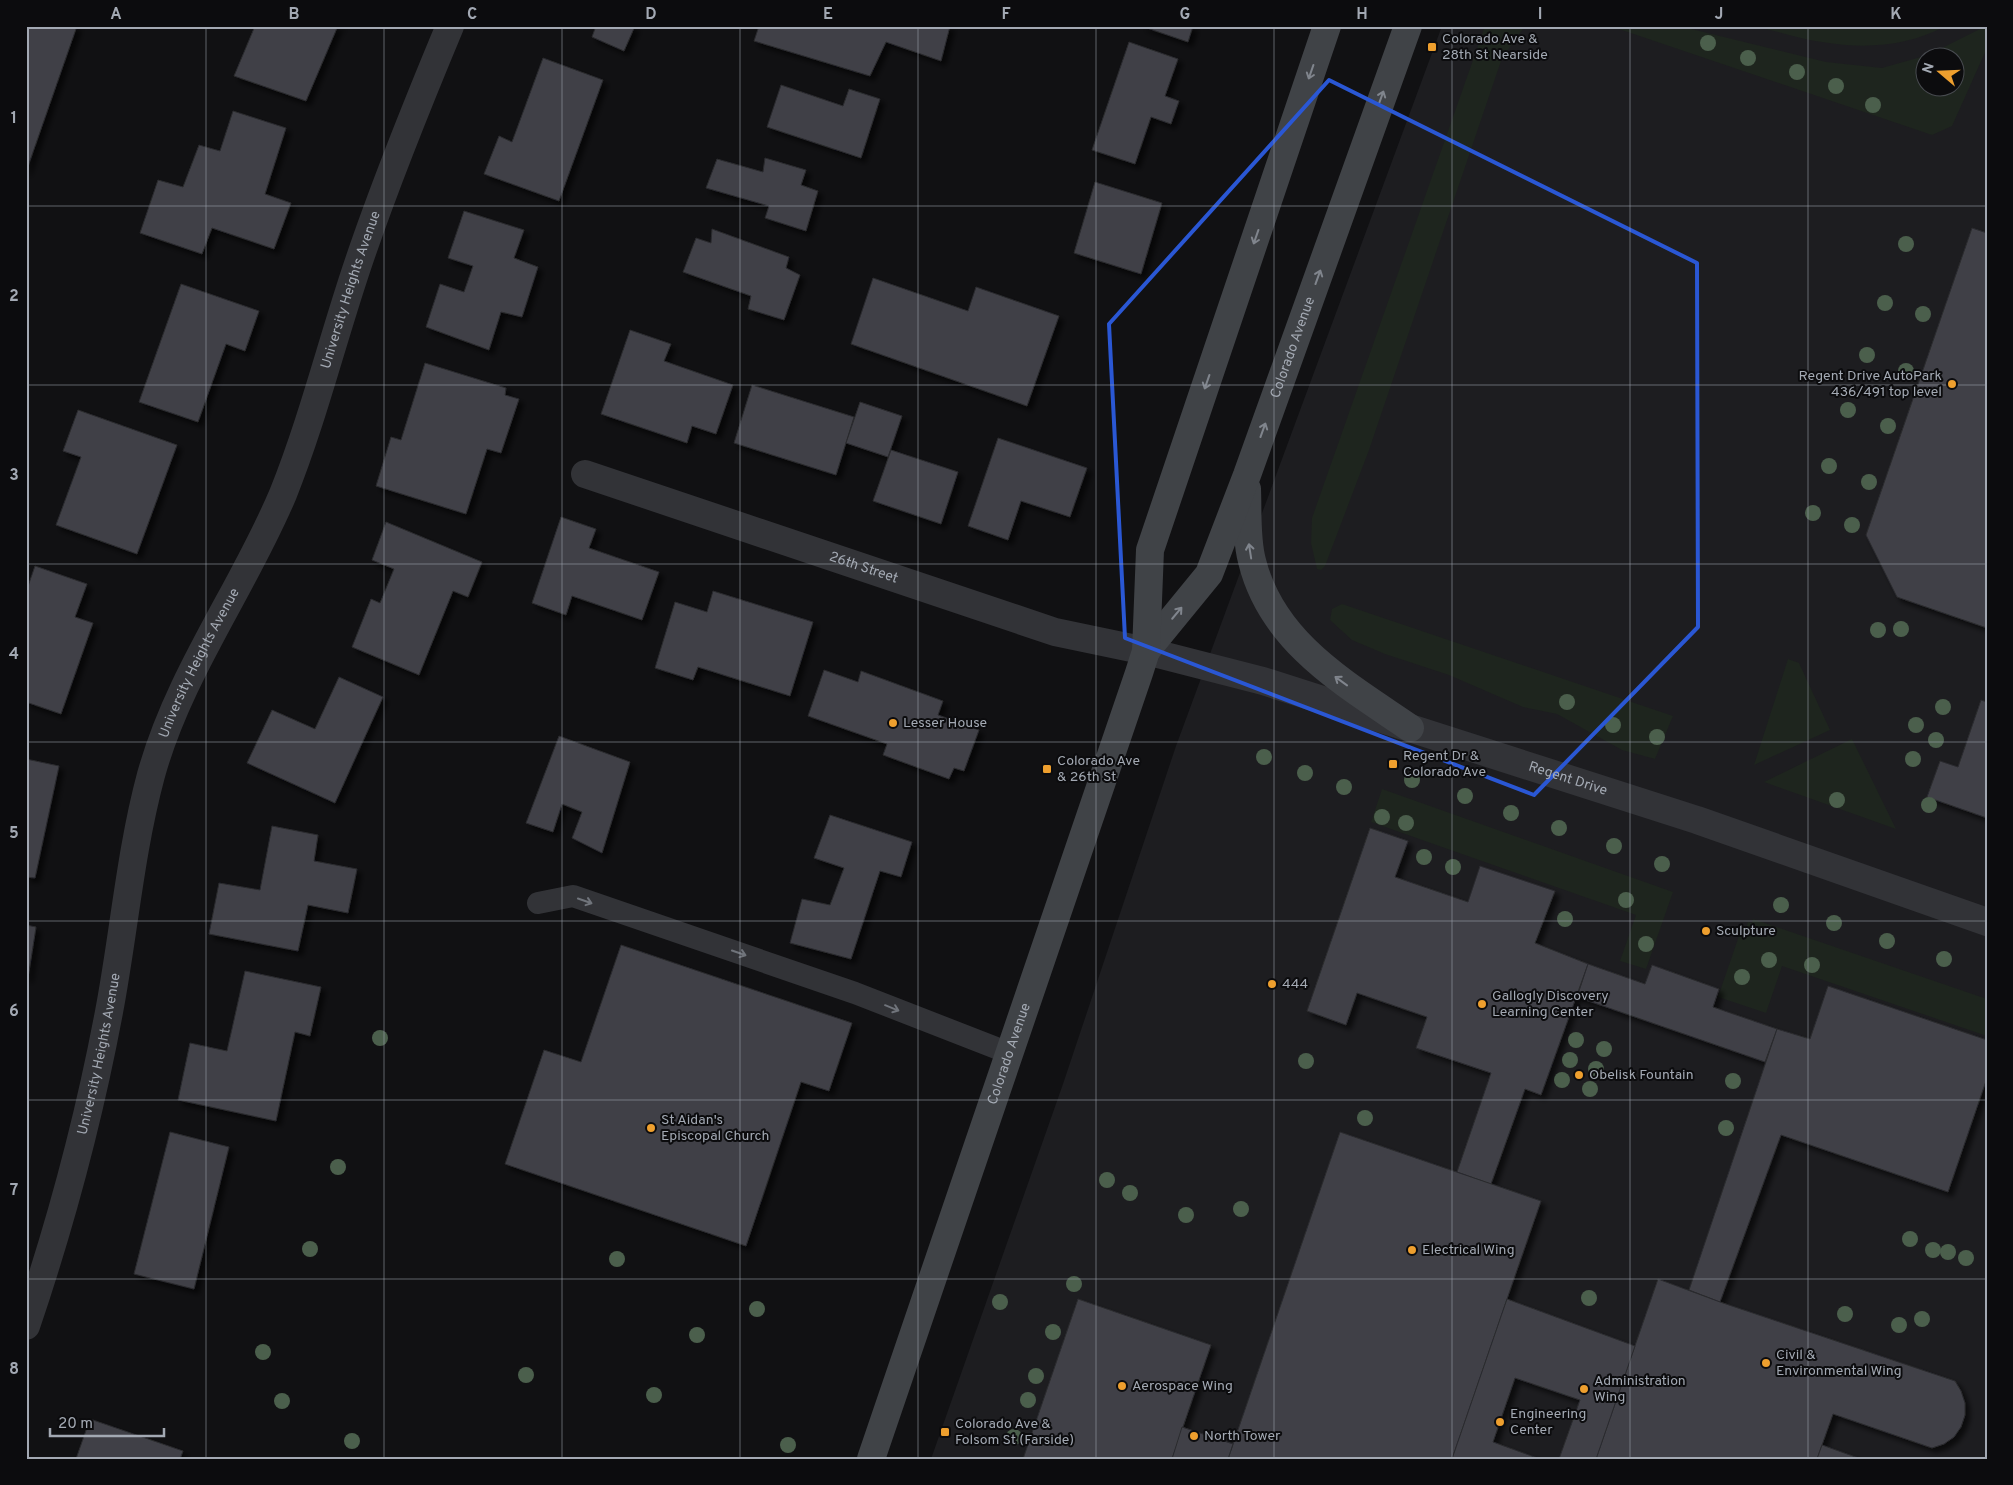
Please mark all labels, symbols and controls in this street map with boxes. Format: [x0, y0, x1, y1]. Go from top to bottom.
text: A [110, 5, 122, 25]
text: B [288, 5, 300, 25]
text: C [467, 5, 477, 25]
text: D [645, 5, 657, 25]
text: E [823, 5, 833, 25]
text: F [1001, 5, 1011, 25]
text: G [1180, 5, 1190, 25]
text: H [1356, 5, 1368, 25]
text: I [1538, 5, 1542, 25]
text: J [1715, 5, 1723, 25]
text: K [1890, 5, 1902, 25]
place label: Colorado Ave & 28th St Nearside [1442, 31, 1548, 64]
marker: Colorado Ave & 28th St Nearside [1426, 41, 1438, 53]
north arrow [1916, 48, 1966, 98]
text: N [1919, 61, 1939, 76]
one-way arrow [1306, 64, 1315, 80]
one-way arrow [1377, 91, 1387, 107]
text: 1 [11, 109, 17, 129]
street label: University Heights Avenue [317, 209, 384, 371]
one-way arrow [1250, 229, 1260, 245]
one-way arrow [1314, 269, 1323, 285]
text: 2 [9, 287, 19, 307]
street label: Colorado Avenue [1267, 295, 1319, 400]
place label: Regent Drive AutoPark 436/491 top level [1798, 368, 1942, 401]
one-way arrow [1202, 374, 1211, 390]
marker: Regent Drive AutoPark 436/491 top level [1946, 378, 1958, 390]
one-way arrow [1259, 422, 1268, 438]
text: 3 [9, 466, 19, 486]
one-way arrow [1245, 544, 1255, 560]
street label: 26th Street [827, 548, 900, 587]
street label: University Heights Avenue [155, 585, 243, 740]
one-way arrow [1171, 607, 1182, 620]
text: 4 [9, 645, 19, 665]
one-way arrow [1335, 675, 1348, 686]
place label: Lesser House [903, 715, 987, 732]
marker: Lesser House [887, 717, 899, 729]
place label: Regent Dr & Colorado Ave [1403, 748, 1486, 781]
place label: Colorado Ave & 26th St [1057, 753, 1140, 786]
marker: Regent Dr & Colorado Ave [1387, 758, 1399, 770]
street label: Regent Drive [1526, 758, 1609, 799]
marker: Colorado Ave & 26th St [1041, 763, 1053, 775]
text: 5 [9, 824, 19, 844]
one-way arrow [577, 896, 593, 906]
place label: Sculpture [1716, 923, 1776, 940]
marker: Sculpture [1700, 925, 1712, 937]
one-way arrow [731, 949, 747, 959]
street label: University Heights Avenue [74, 972, 124, 1137]
place label: 444 [1282, 976, 1308, 993]
marker: 444 [1266, 978, 1278, 990]
place label: Gallogly Discovery Learning Center [1492, 988, 1609, 1021]
marker: Gallogly Discovery Learning Center [1476, 998, 1488, 1010]
street label: Colorado Avenue [984, 1001, 1034, 1107]
text: 6 [9, 1002, 19, 1022]
one-way arrow [884, 1004, 899, 1013]
place label: Obelisk Fountain [1589, 1067, 1694, 1084]
marker: Obelisk Fountain [1573, 1069, 1585, 1081]
place label: St Aidan's Episcopal Church [661, 1112, 769, 1145]
marker: St Aidan's Episcopal Church [645, 1122, 657, 1134]
text: 7 [10, 1181, 18, 1201]
place label: Electrical Wing [1422, 1242, 1515, 1259]
marker: Electrical Wing [1406, 1244, 1418, 1256]
place label: Civil & Environmental Wing [1776, 1347, 1902, 1380]
marker: Civil & Environmental Wing [1760, 1357, 1772, 1369]
text: 8 [9, 1360, 19, 1380]
place label: Administration Wing [1594, 1373, 1686, 1406]
place label: Aerospace Wing [1132, 1378, 1233, 1395]
marker: Aerospace Wing [1116, 1380, 1128, 1392]
marker: Administration Wing [1578, 1383, 1590, 1395]
scale bar [50, 1405, 164, 1437]
place label: Engineering Center [1510, 1406, 1586, 1439]
text: 20 m [58, 1415, 93, 1434]
place label: Colorado Ave & Folsom St (Farside) [955, 1416, 1074, 1449]
marker: Engineering Center [1494, 1416, 1506, 1428]
marker: Colorado Ave & Folsom St (Farside) [939, 1426, 951, 1438]
place label: North Tower [1204, 1428, 1281, 1445]
marker: North Tower [1188, 1430, 1200, 1442]

